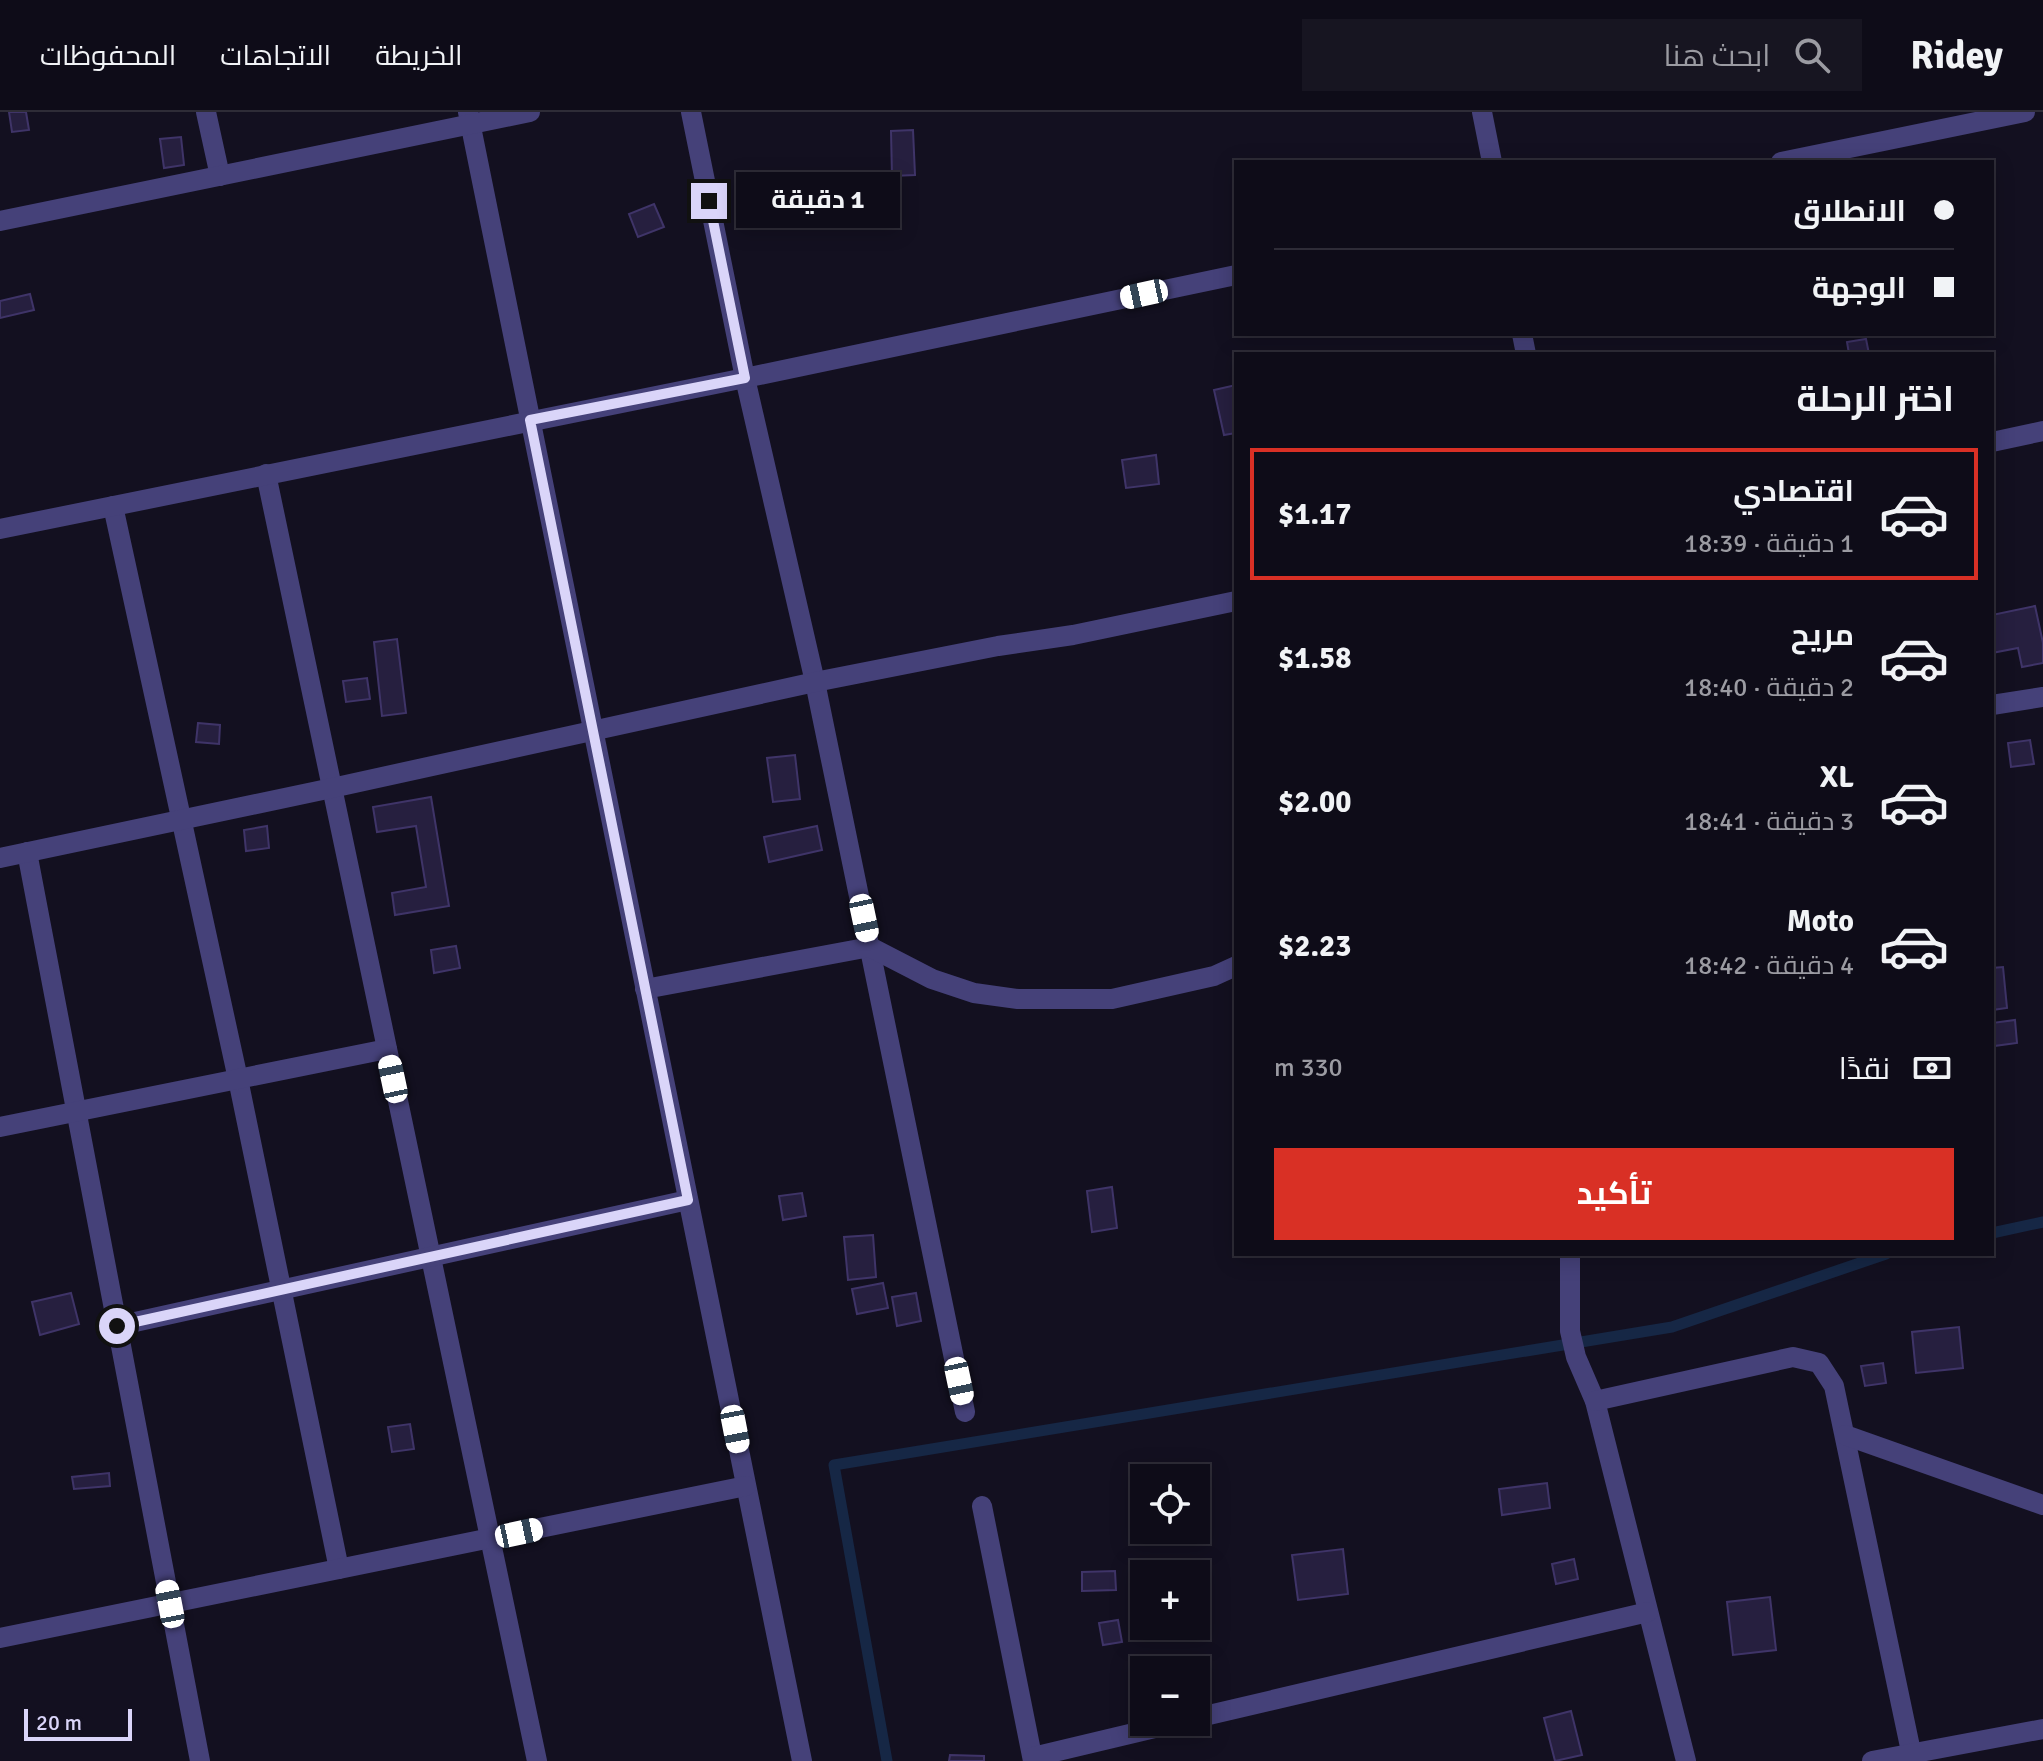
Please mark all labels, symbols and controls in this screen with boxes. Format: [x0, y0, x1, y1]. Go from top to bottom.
search box [1302, 19, 1862, 91]
text: Ridey [1910, 32, 2003, 79]
icon: search [1790, 33, 1834, 77]
text: ابحث هنا [1664, 38, 1770, 75]
text: المحفوظات [40, 39, 176, 73]
text: الاتجاهات [220, 39, 331, 73]
text: الخريطة [375, 39, 463, 73]
callout: 1 دقيقة [737, 173, 901, 229]
route end [691, 183, 727, 219]
text: 1 دقيقة [771, 184, 865, 216]
text: الانطلاق [1793, 193, 1906, 230]
text: الوجهة [1812, 270, 1906, 307]
car [1118, 277, 1170, 311]
text: اختر الرحلة [1796, 377, 1954, 422]
text: اقتصادي [1733, 473, 1854, 510]
icon: car [1878, 478, 1950, 550]
text: $1.17 [1278, 496, 1351, 533]
text: 1 دقيقة · 18:39 [1684, 528, 1854, 560]
text: مريح [1791, 617, 1854, 654]
icon: car [1878, 622, 1950, 694]
text: $1.58 [1278, 640, 1351, 677]
text: 2 دقيقة · 18:40 [1684, 672, 1854, 704]
text: XL [1820, 759, 1854, 796]
icon: car [1878, 766, 1950, 838]
text: $2.00 [1278, 784, 1351, 821]
text: 3 دقيقة · 18:41 [1684, 806, 1854, 838]
car [847, 892, 881, 944]
text: Moto [1787, 903, 1854, 940]
icon: car [1878, 910, 1950, 982]
text: $2.23 [1278, 928, 1351, 965]
text: 4 دقيقة · 18:42 [1684, 950, 1854, 982]
icon: cash [1910, 1046, 1954, 1090]
text: نقدًا [1839, 1051, 1890, 1088]
text: 330 m [1274, 1052, 1343, 1084]
car [376, 1053, 410, 1105]
button: تأكيد [1274, 1148, 1954, 1240]
route start [99, 1308, 135, 1344]
car [942, 1355, 976, 1407]
car [719, 1403, 751, 1455]
map controls [1130, 1464, 1210, 1736]
button: locate [1130, 1464, 1210, 1544]
car [493, 1516, 545, 1550]
button: + [1130, 1560, 1210, 1640]
car [154, 1578, 186, 1630]
button: − [1130, 1656, 1210, 1736]
scale bar [24, 1705, 132, 1741]
text: 20 m [36, 1709, 82, 1736]

